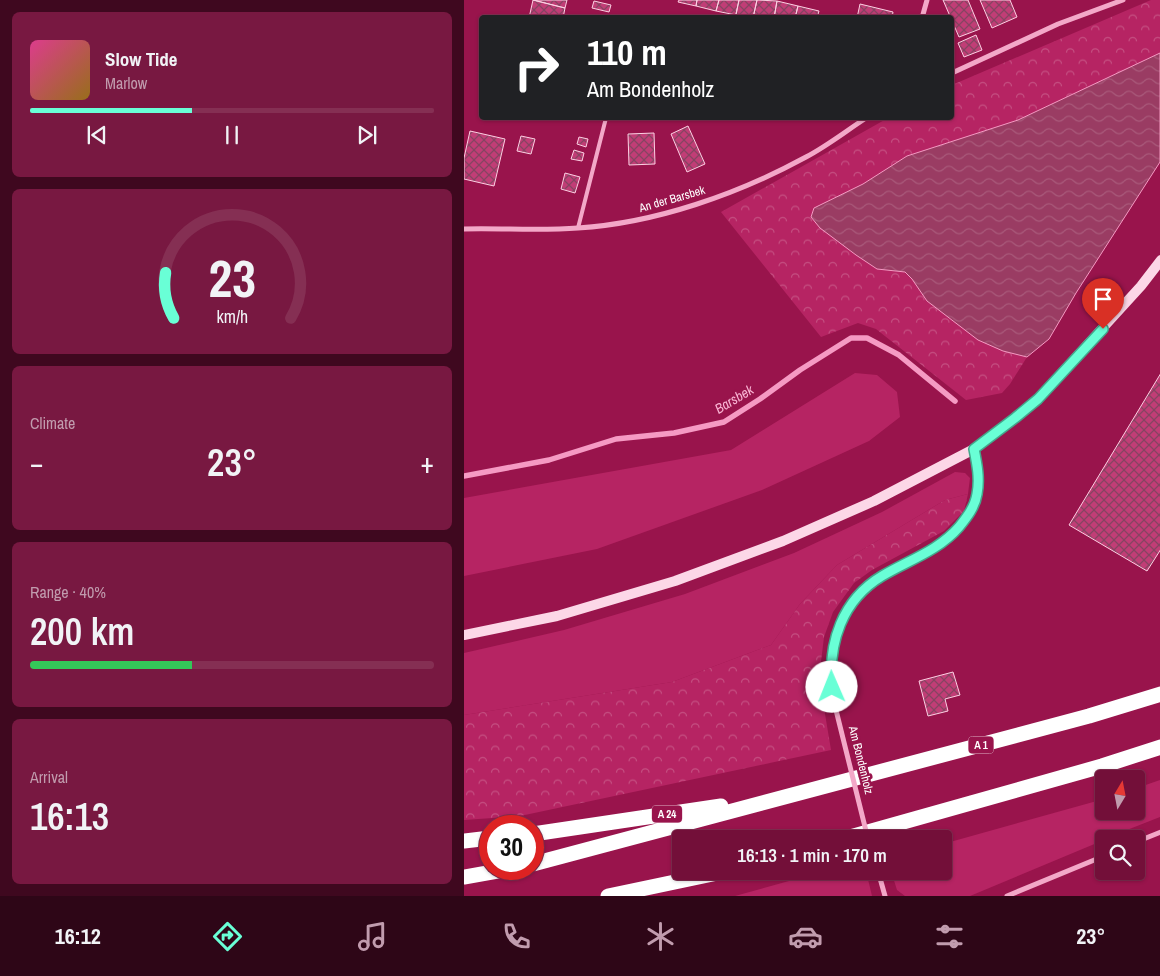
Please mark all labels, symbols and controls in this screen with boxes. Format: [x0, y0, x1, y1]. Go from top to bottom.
text: 110 m [587, 29, 667, 76]
icon: right [504, 35, 569, 100]
text: Slow Tide [105, 46, 177, 72]
text: Marlow [105, 72, 147, 94]
text: Am Bondenholz [587, 74, 714, 104]
icon: previous [83, 121, 111, 149]
icon: pause [218, 121, 246, 149]
icon: next [353, 121, 381, 149]
street label: An der Barsbek [636, 182, 707, 216]
text: 23 [208, 243, 256, 313]
pin [1082, 278, 1124, 329]
icon: arrive [1089, 285, 1117, 313]
text: km/h [216, 305, 248, 329]
water label: Barsbek [711, 380, 758, 418]
text: Climate [30, 412, 75, 434]
text: 23° [207, 437, 257, 488]
text: − [30, 444, 43, 482]
text: + [421, 444, 434, 482]
text: Range · 40% [30, 581, 106, 603]
text: 200 km [30, 606, 134, 657]
position arrow [805, 660, 857, 712]
street label: Am Bondenholz [845, 723, 877, 796]
road number: A 1 [968, 736, 994, 754]
text: Arrival [30, 766, 68, 788]
north arrow [1095, 770, 1145, 820]
map controls [1095, 770, 1145, 880]
text: 16:13 [30, 791, 109, 842]
road number: A 24 [652, 806, 682, 822]
speed limit sign: 30 [479, 815, 544, 880]
button: search [1095, 830, 1145, 880]
text: 16:13 · 1 min · 170 m [737, 842, 887, 868]
icon: directions [210, 919, 245, 954]
icon: music [355, 919, 390, 954]
icon: phone [499, 919, 534, 954]
icon: climate [643, 919, 678, 954]
icon: car [788, 919, 823, 954]
icon: filters [932, 919, 967, 954]
text: 16:12 [55, 921, 101, 951]
text: 23° [1076, 921, 1105, 951]

